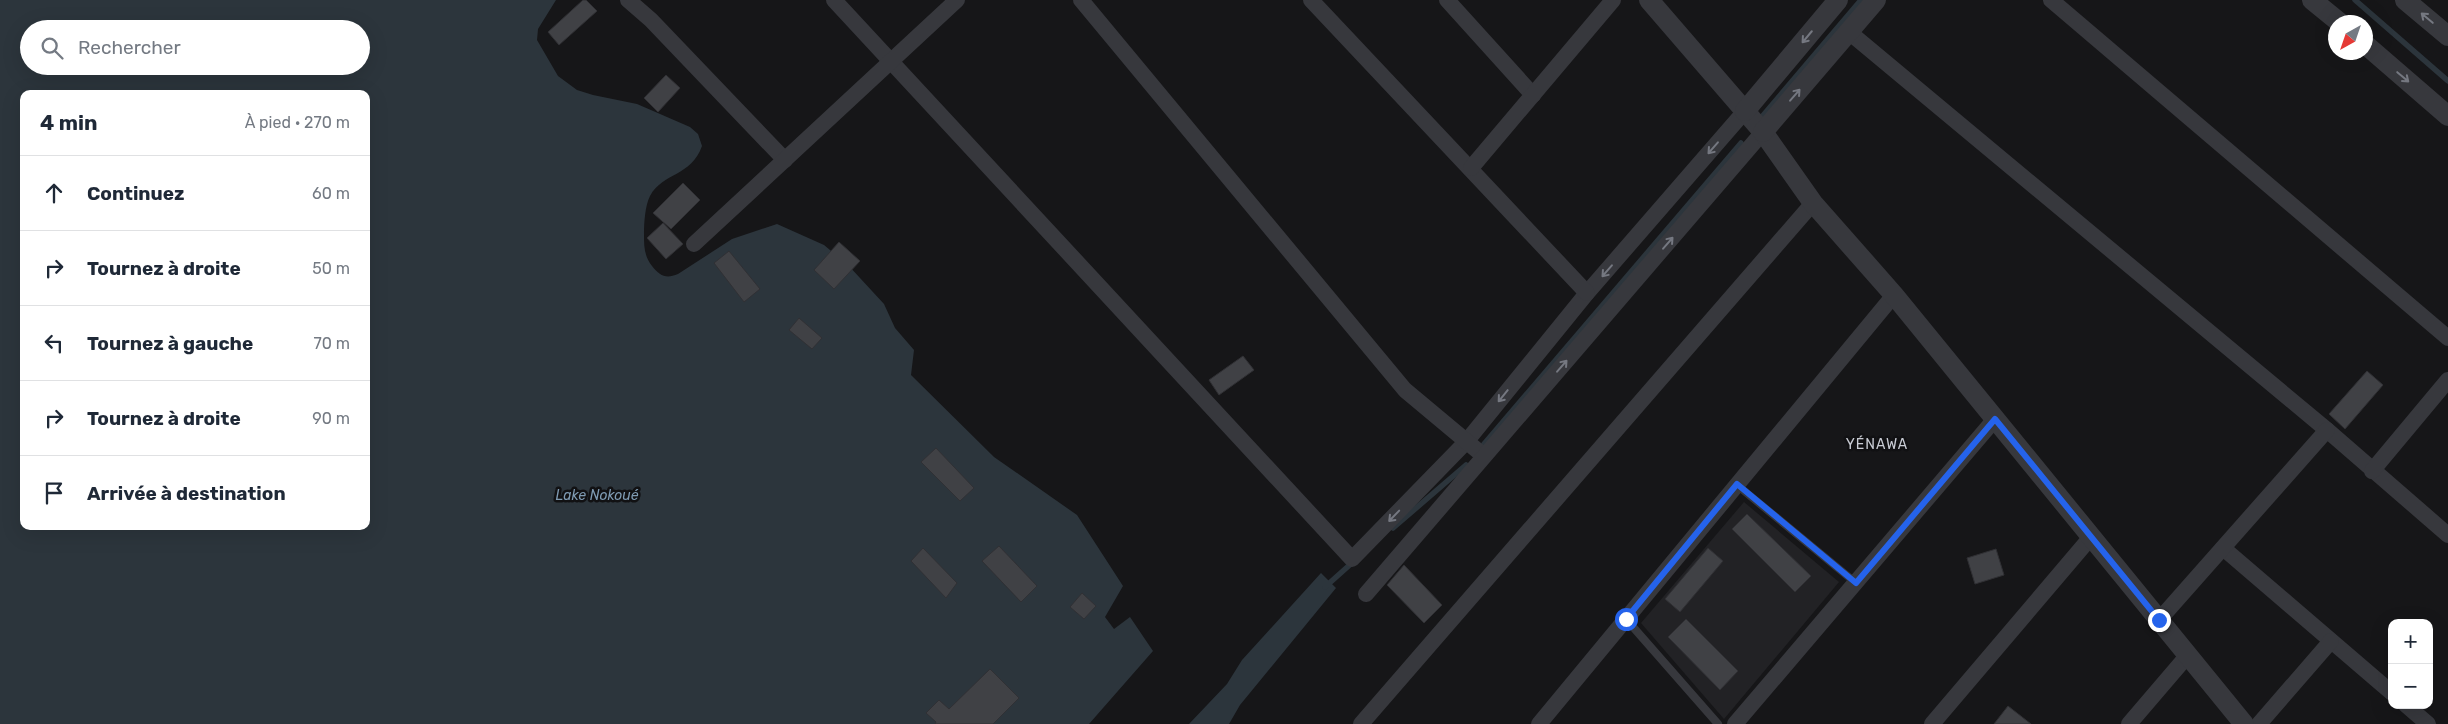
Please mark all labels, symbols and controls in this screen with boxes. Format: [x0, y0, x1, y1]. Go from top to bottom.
one-way arrow [2420, 12, 2433, 23]
north arrow [2328, 15, 2373, 60]
search box [20, 20, 370, 75]
one-way arrow [1801, 31, 1812, 44]
icon: search [38, 34, 66, 62]
text: Rechercher [78, 36, 181, 59]
one-way arrow [2396, 71, 2409, 83]
one-way arrow [1789, 89, 1800, 102]
text: 4 min [40, 110, 98, 135]
text: À pied · 270 m [245, 113, 350, 132]
one-way arrow [1707, 141, 1719, 154]
icon: ahead [40, 179, 68, 207]
text: Continuez [87, 182, 185, 205]
text: 60 m [312, 184, 350, 203]
one-way arrow [1662, 237, 1673, 250]
icon: right [40, 254, 68, 282]
text: Tournez à droite [87, 257, 241, 280]
text: 50 m [312, 259, 350, 278]
one-way arrow [1601, 264, 1612, 277]
icon: left [40, 329, 68, 357]
text: Tournez à gauche [87, 332, 253, 355]
text: 70 m [313, 334, 350, 353]
one-way arrow [1556, 360, 1567, 373]
one-way arrow [1498, 389, 1509, 402]
icon: right [40, 404, 68, 432]
text: Tournez à droite [87, 407, 241, 430]
text: 90 m [312, 409, 350, 428]
district label: YÉNAWA [1846, 435, 1908, 453]
icon: arrive [40, 479, 68, 507]
text: Arrivée à destination [87, 482, 286, 505]
water label: Lake Nokoué [555, 487, 639, 504]
one-way arrow [1388, 510, 1400, 522]
route start [1615, 608, 1638, 631]
route end [2148, 609, 2171, 632]
map controls [2388, 619, 2433, 709]
button: + [2388, 619, 2433, 664]
button: − [2388, 664, 2433, 709]

